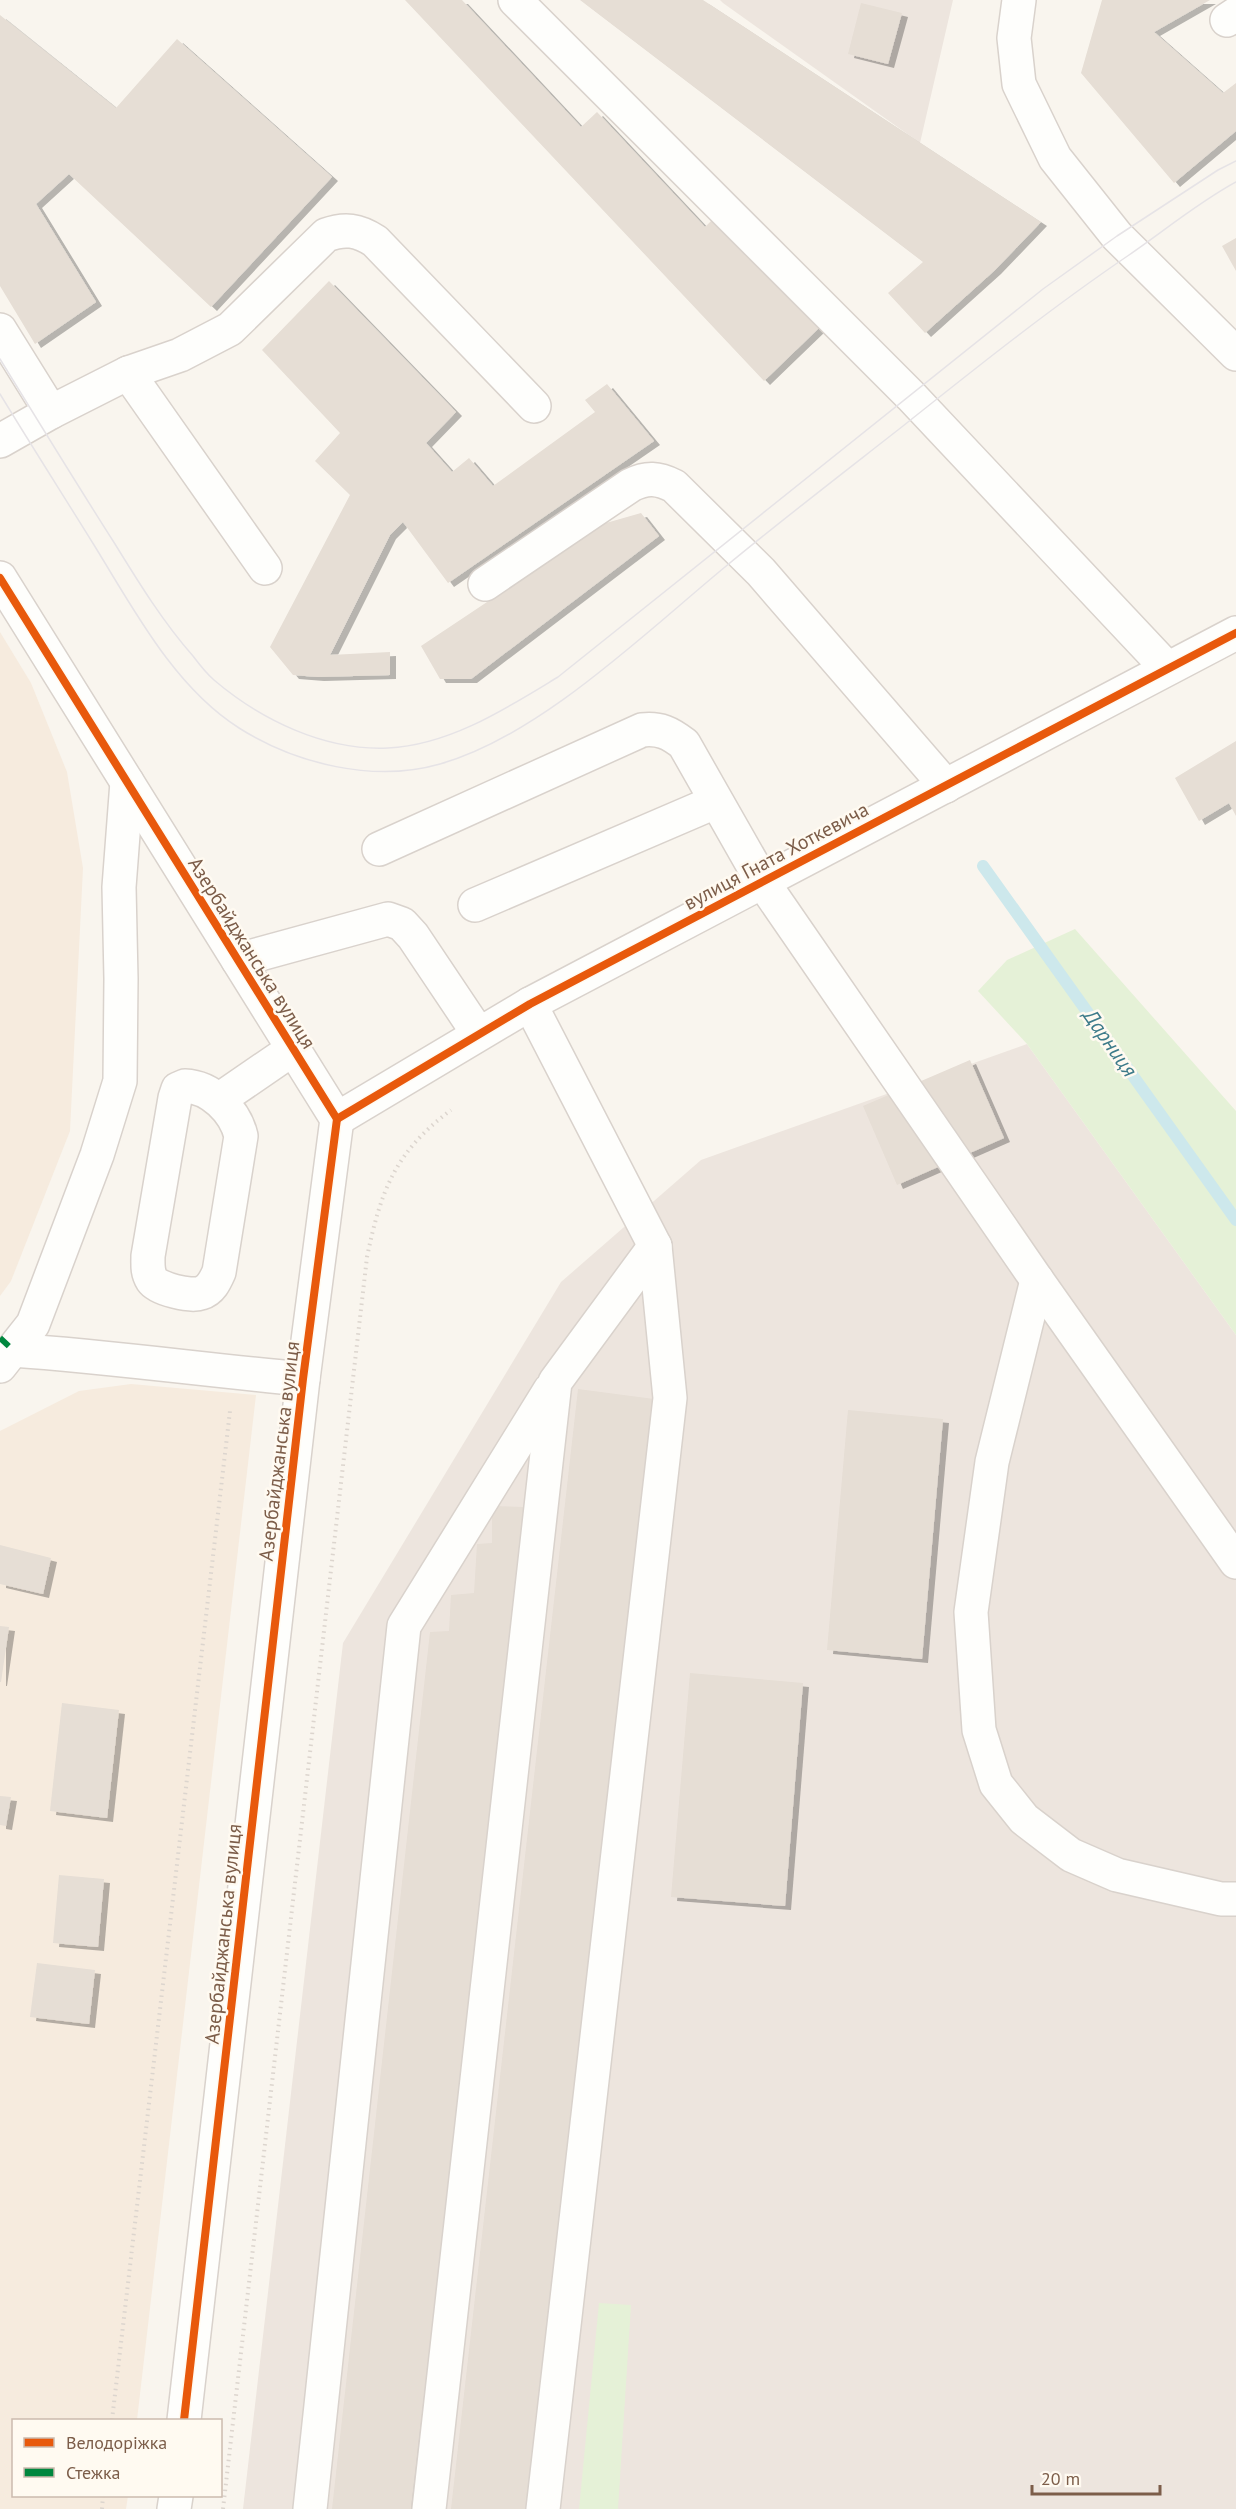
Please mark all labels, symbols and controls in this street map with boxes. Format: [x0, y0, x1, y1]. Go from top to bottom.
street label: вулиця Гната Хоткевича [679, 796, 873, 916]
street label: Азербайджанська вулиця [182, 852, 322, 1054]
water label: Дарниця [1076, 1002, 1144, 1082]
street label: Азербайджанська вулиця [253, 1340, 305, 1562]
street label: Азербайджанська вулиця [199, 1823, 247, 2045]
legend [12, 2419, 222, 2497]
text: Велодоріжка [66, 2431, 167, 2454]
scale bar [1032, 2458, 1160, 2496]
text: Стежка [66, 2461, 120, 2484]
text: 20 m [1041, 2467, 1080, 2490]

